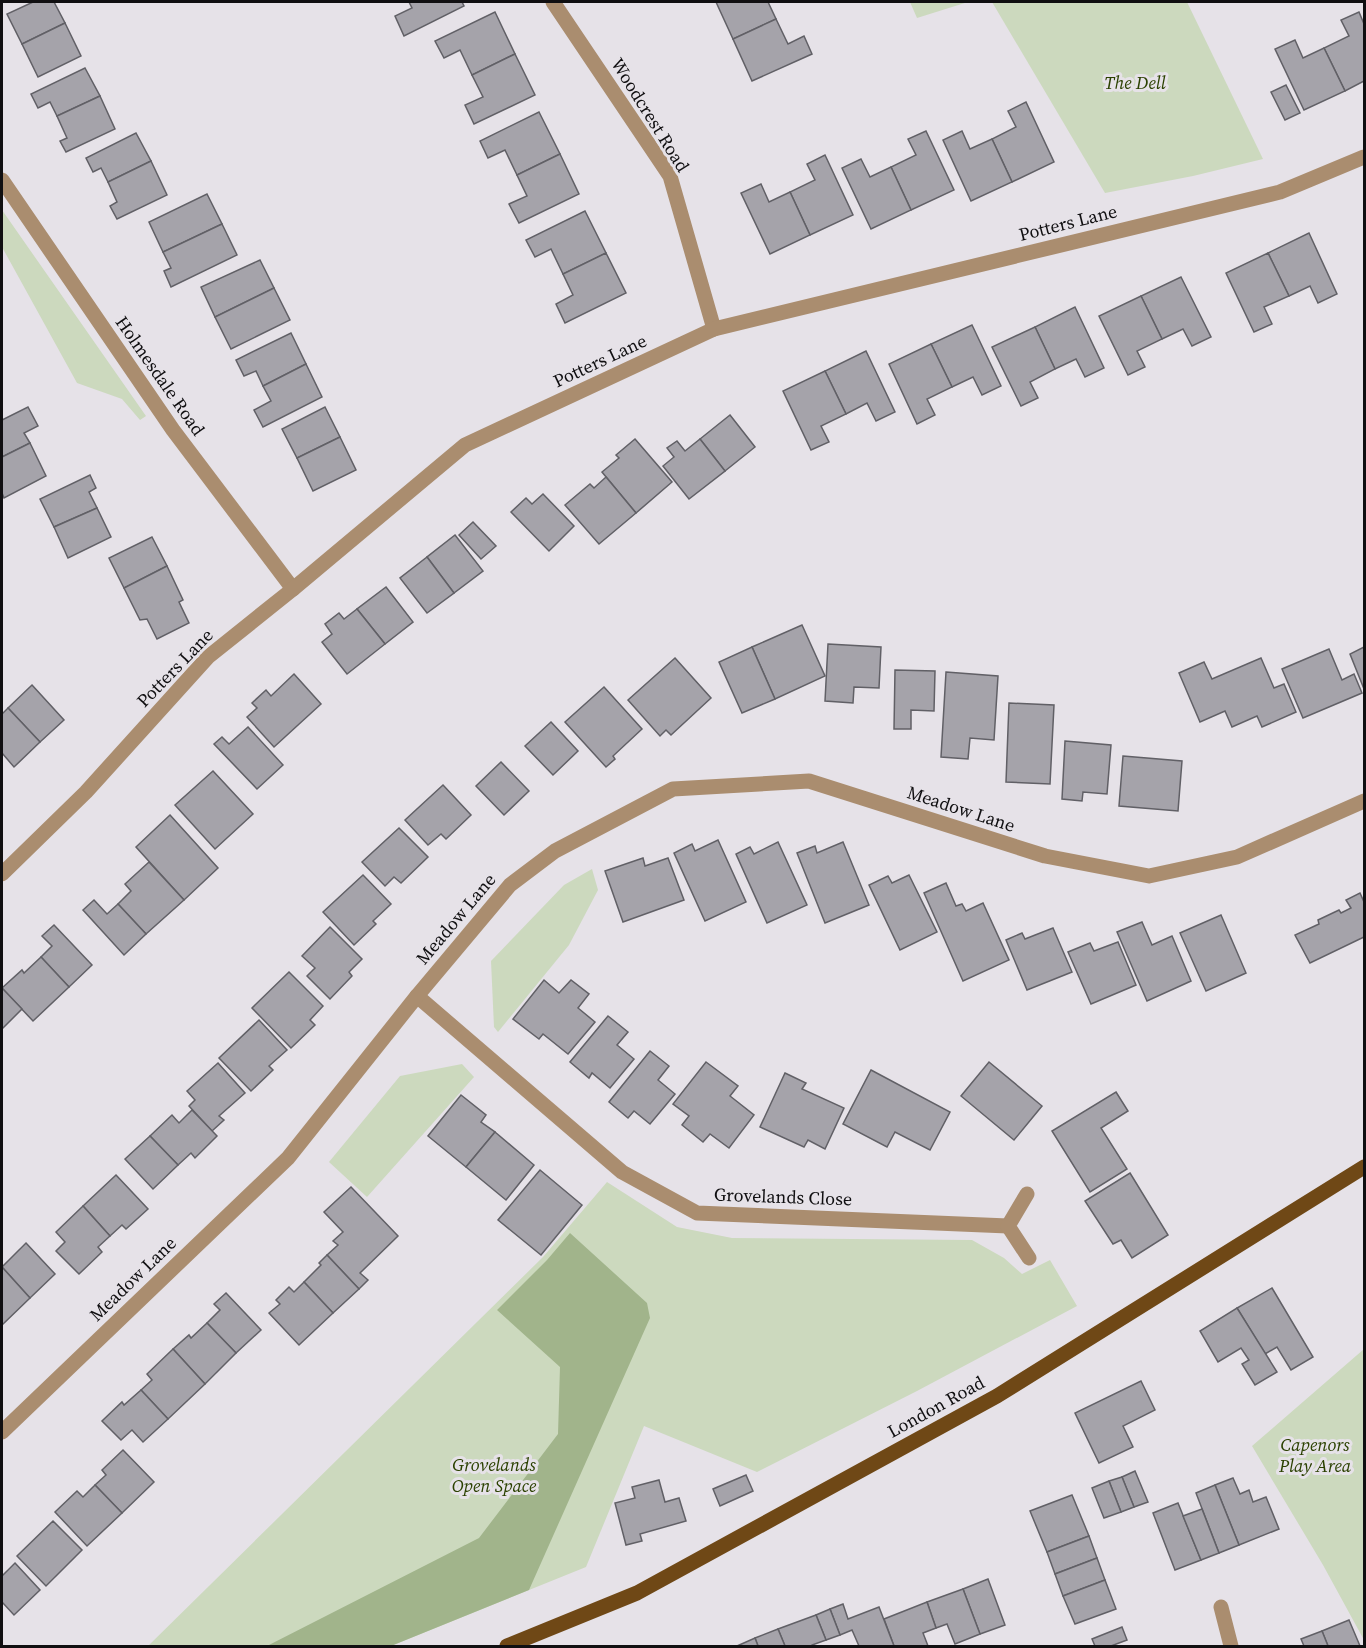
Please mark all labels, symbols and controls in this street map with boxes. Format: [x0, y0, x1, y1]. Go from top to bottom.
street label: Woodcrest Road [605, 53, 695, 177]
park label: The Dell [1104, 70, 1166, 95]
street label: Potters Lane [1016, 198, 1120, 247]
street label: Holmesdale Road [110, 311, 211, 441]
street label: Potters Lane [549, 328, 651, 393]
street label: Potters Lane [131, 623, 218, 712]
street label: Meadow Lane [904, 779, 1018, 838]
street label: Meadow Lane [410, 868, 501, 970]
street label: Grovelands Close [713, 1182, 853, 1211]
street label: Meadow Lane [84, 1231, 182, 1327]
street label: London Road [883, 1370, 989, 1444]
park label: Capenors Play Area [1278, 1432, 1352, 1478]
park label: Grovelands Open Space [452, 1452, 537, 1498]

